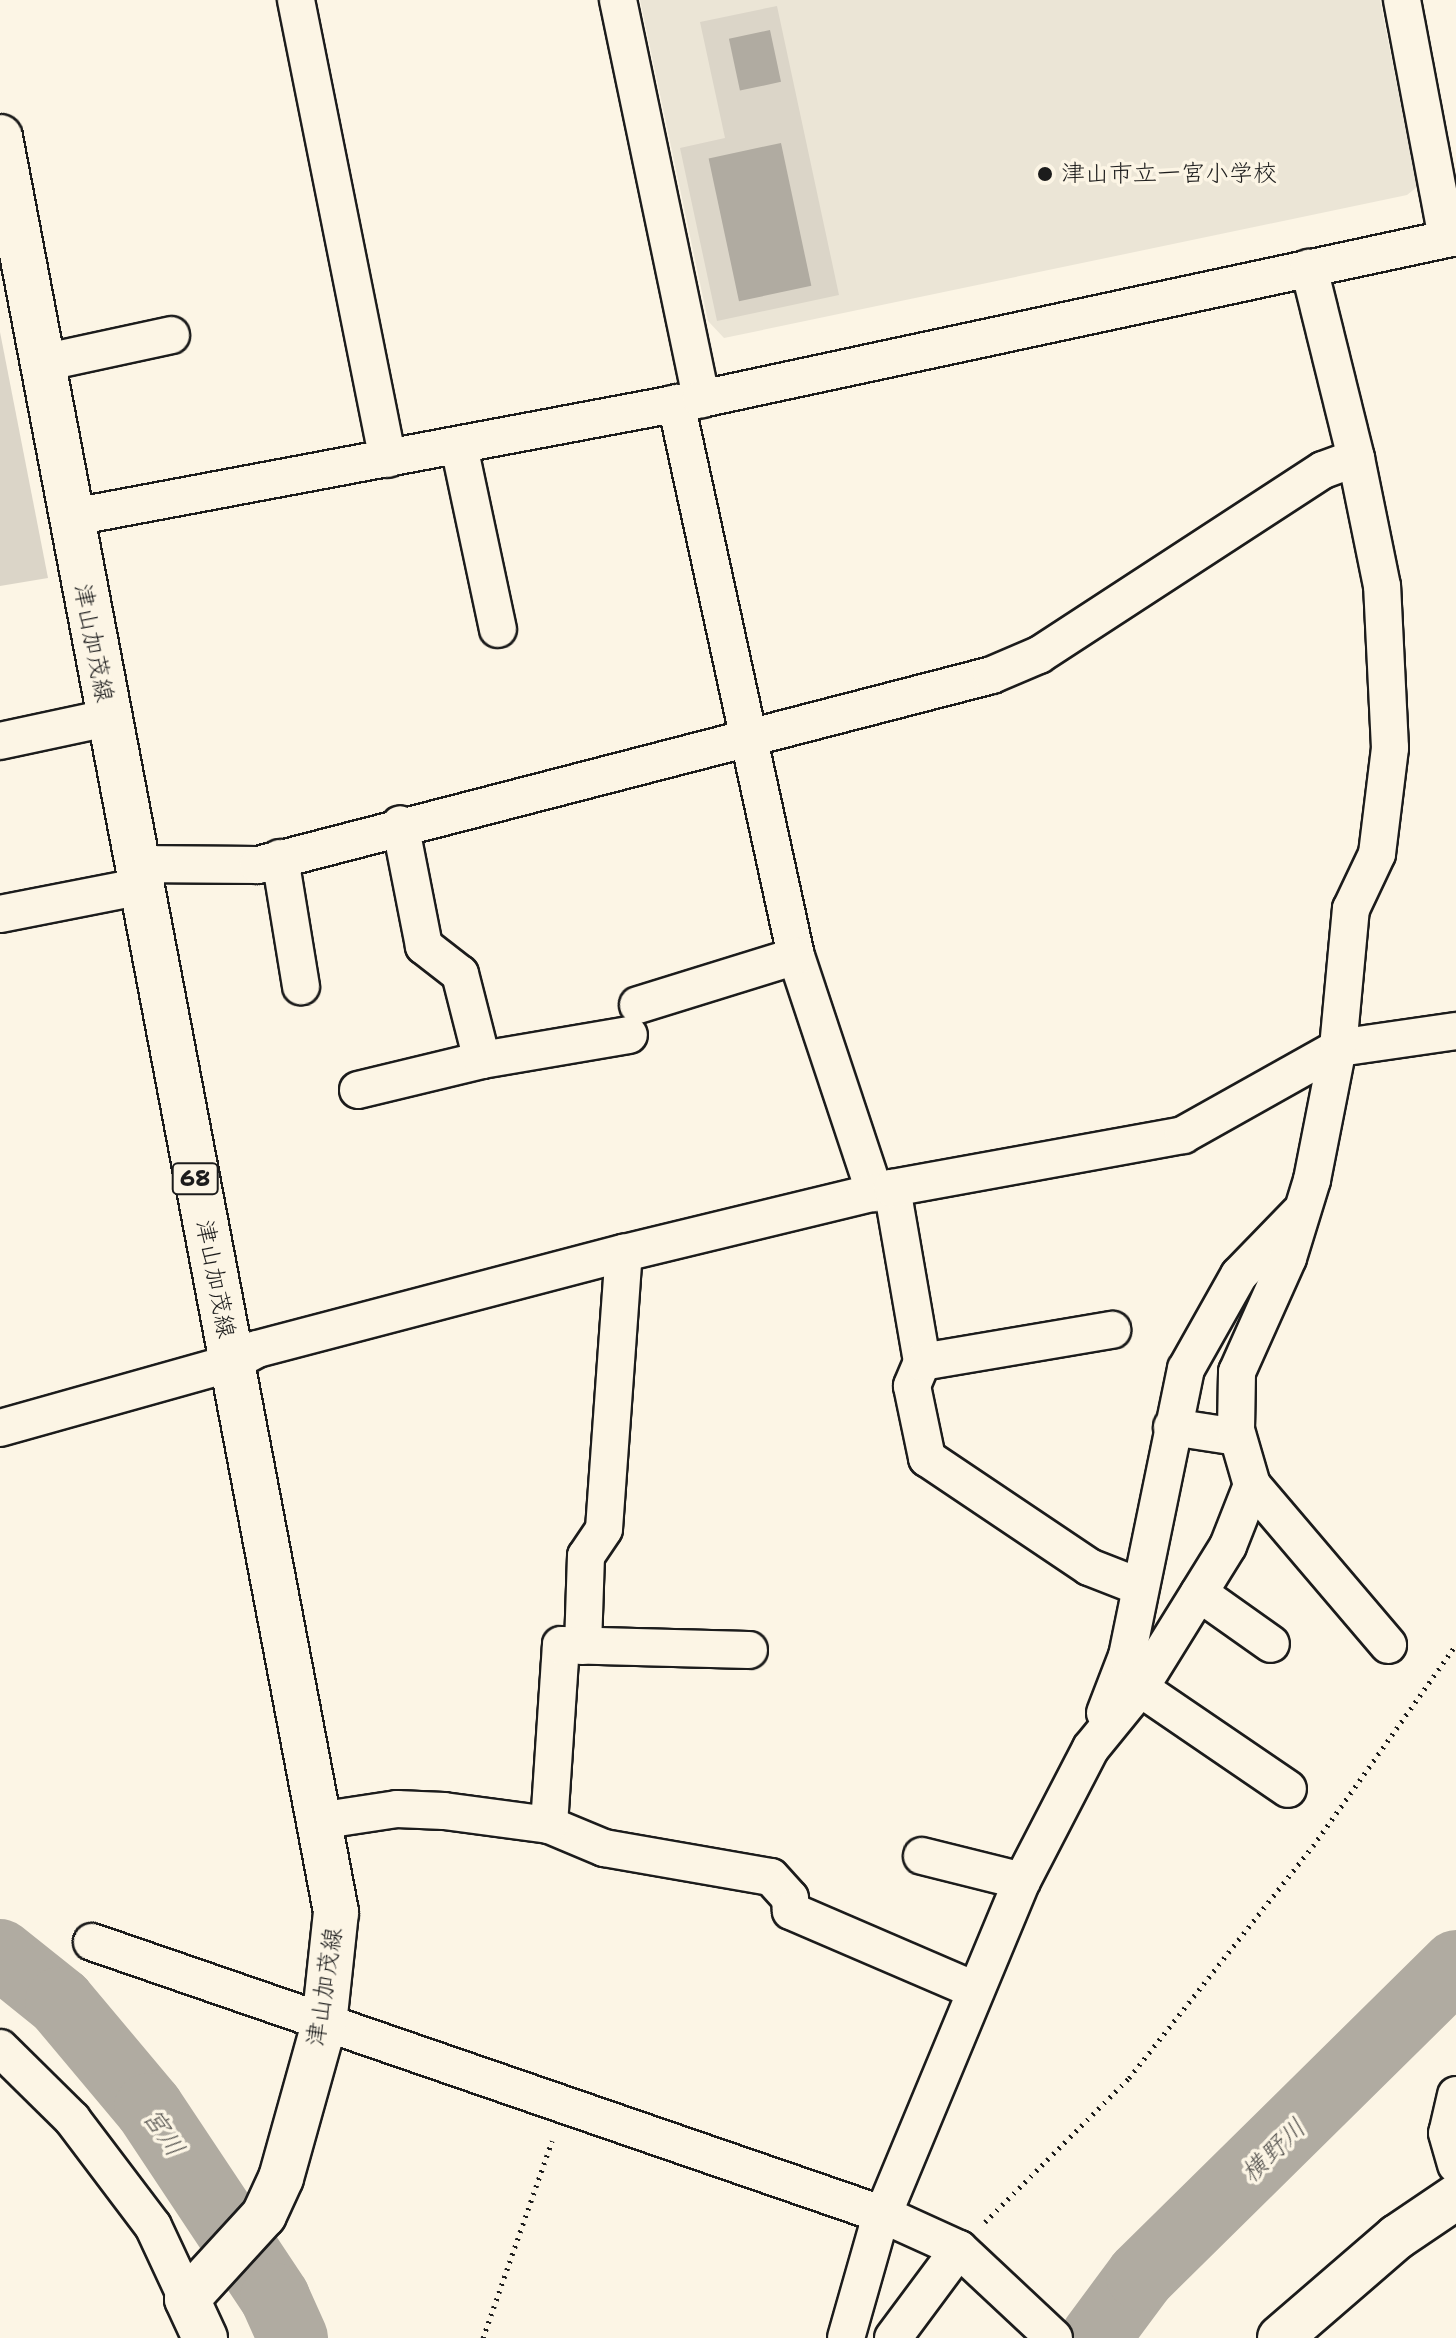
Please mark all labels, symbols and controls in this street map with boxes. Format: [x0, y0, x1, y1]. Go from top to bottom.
place label: 津山市立一宮小学校 [1061, 160, 1277, 188]
marker: 津山市立一宮小学校 [1036, 165, 1054, 183]
street label: 津山加茂線 [67, 581, 119, 705]
road number: 68 [171, 1161, 219, 1197]
street label: 津山加茂線 [189, 1217, 241, 1341]
street label: 津山加茂線 [301, 1925, 349, 2049]
water label: 宮川 [137, 2102, 191, 2162]
water label: 横野川 [1234, 2112, 1312, 2188]

